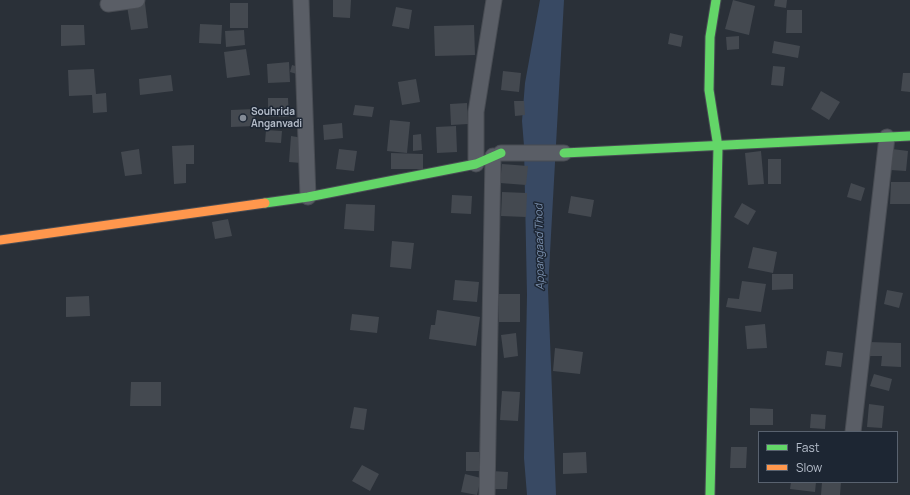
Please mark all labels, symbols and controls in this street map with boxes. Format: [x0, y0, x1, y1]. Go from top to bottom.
place label: Souhrida Anganvadi [251, 106, 302, 130]
marker: Souhrida Anganvadi [238, 113, 248, 123]
water label: Appangaad Thod [533, 204, 547, 290]
legend [758, 431, 898, 483]
text: Fast [796, 439, 820, 456]
text: Slow [796, 459, 822, 476]

